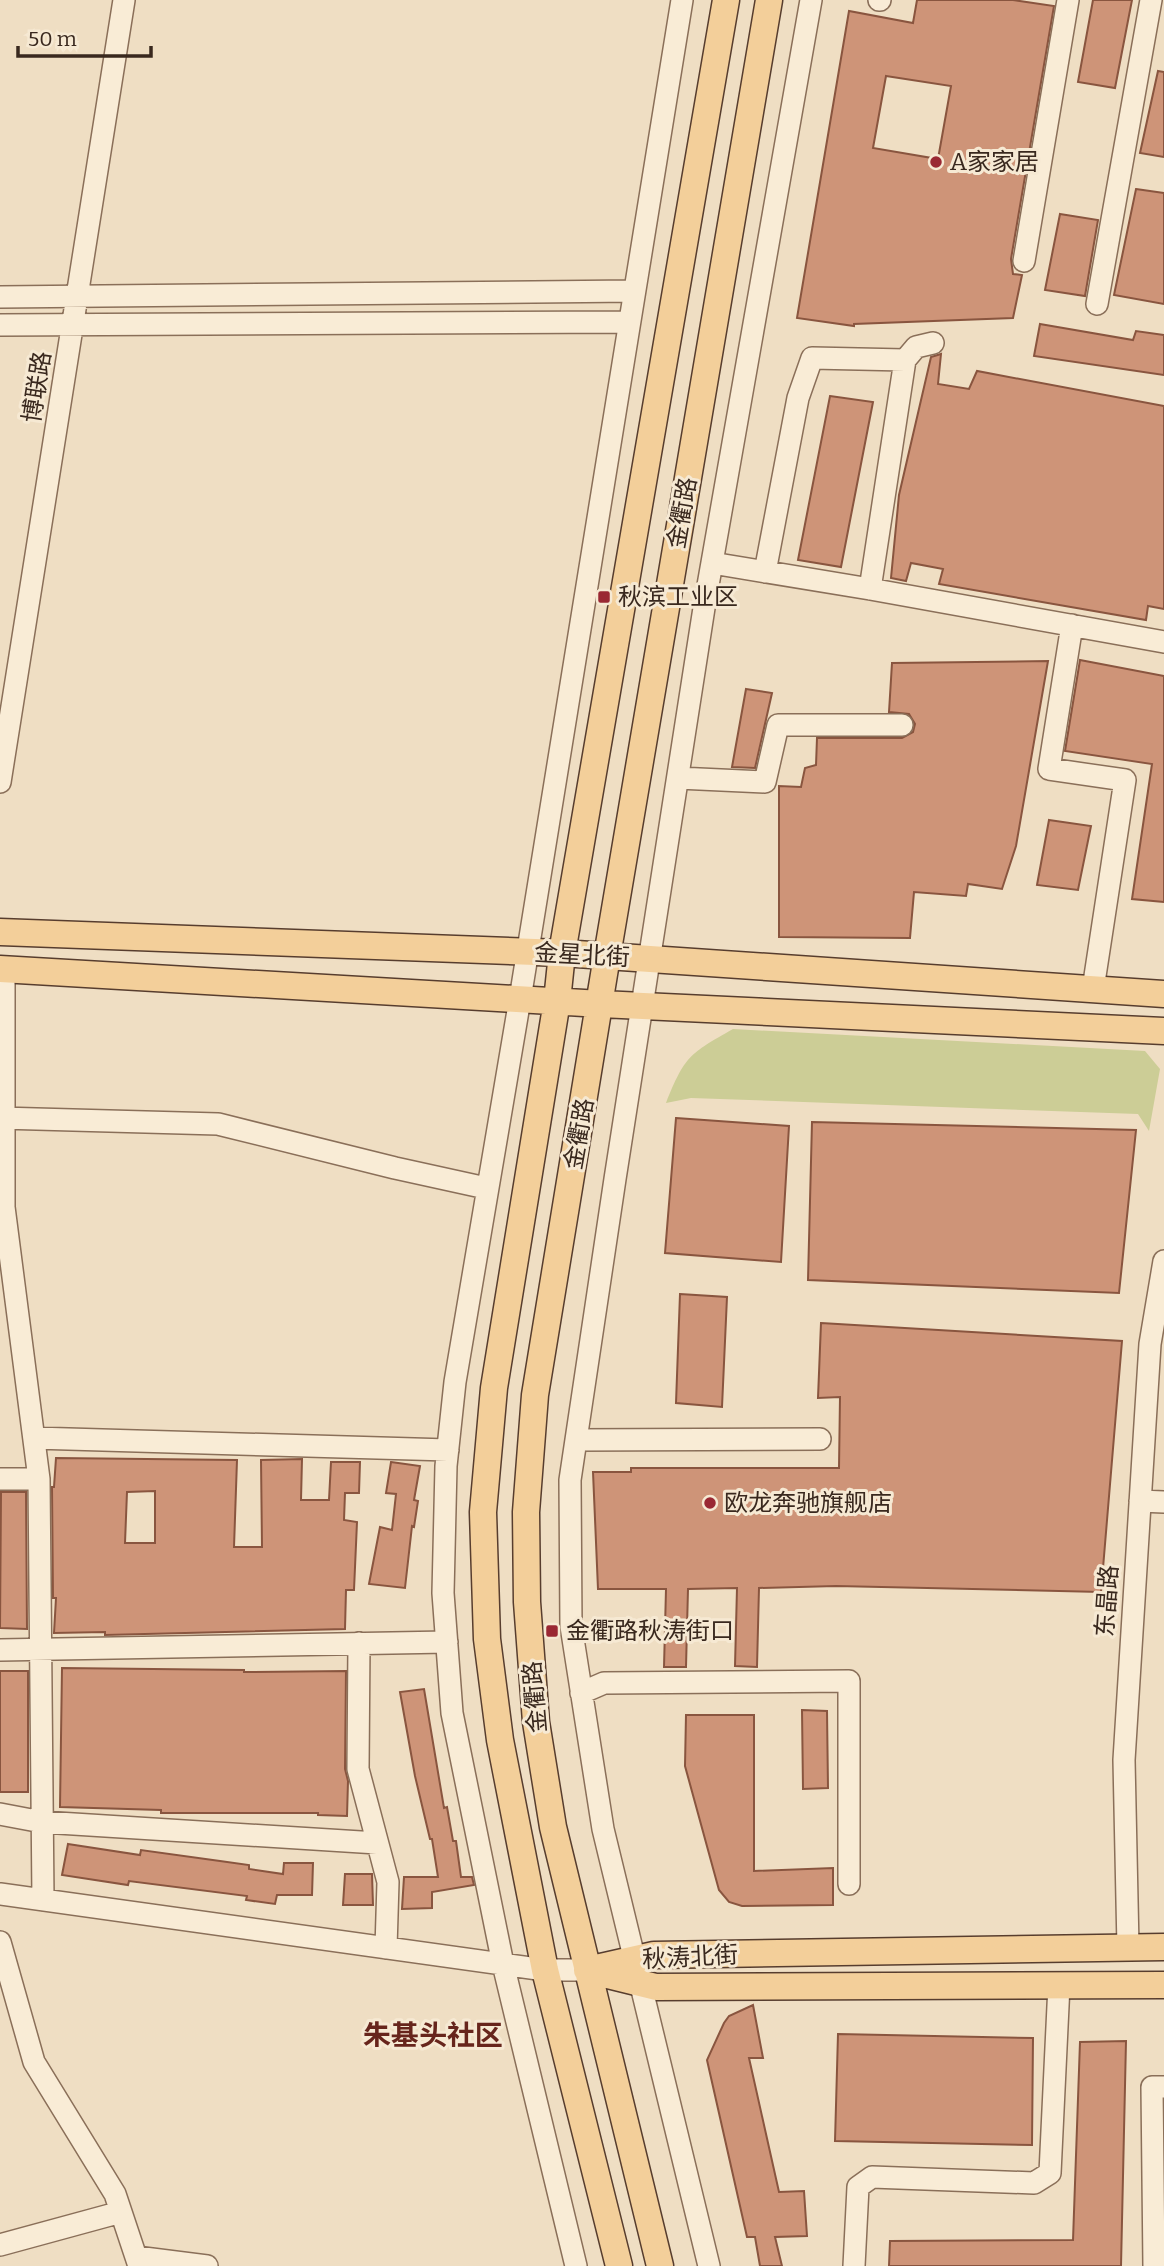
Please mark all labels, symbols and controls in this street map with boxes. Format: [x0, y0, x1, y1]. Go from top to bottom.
scale bar [18, 14, 150, 58]
text: 50 m [28, 26, 77, 52]
place label: A家家居 [950, 148, 1039, 176]
marker: A家家居 [928, 154, 944, 170]
street label: 博联路 [18, 349, 56, 425]
street label: 金衢路 [662, 475, 702, 551]
place label: 秋滨工业区 [618, 583, 738, 611]
marker: 秋滨工业区 [596, 589, 612, 605]
street label: 金星北街 [533, 939, 631, 971]
street label: 金衢路 [559, 1096, 599, 1172]
place label: 欧龙奔驰旗舰店 [724, 1489, 892, 1517]
marker: 欧龙奔驰旗舰店 [702, 1495, 718, 1511]
street label: 东晶路 [1091, 1564, 1123, 1638]
place label: 金衢路秋涛街口 [566, 1617, 734, 1645]
marker: 金衢路秋涛街口 [544, 1623, 560, 1639]
street label: 金衢路 [518, 1660, 552, 1734]
street label: 秋涛北街 [641, 1941, 739, 1973]
district label: 朱基头社区 [363, 2019, 503, 2052]

